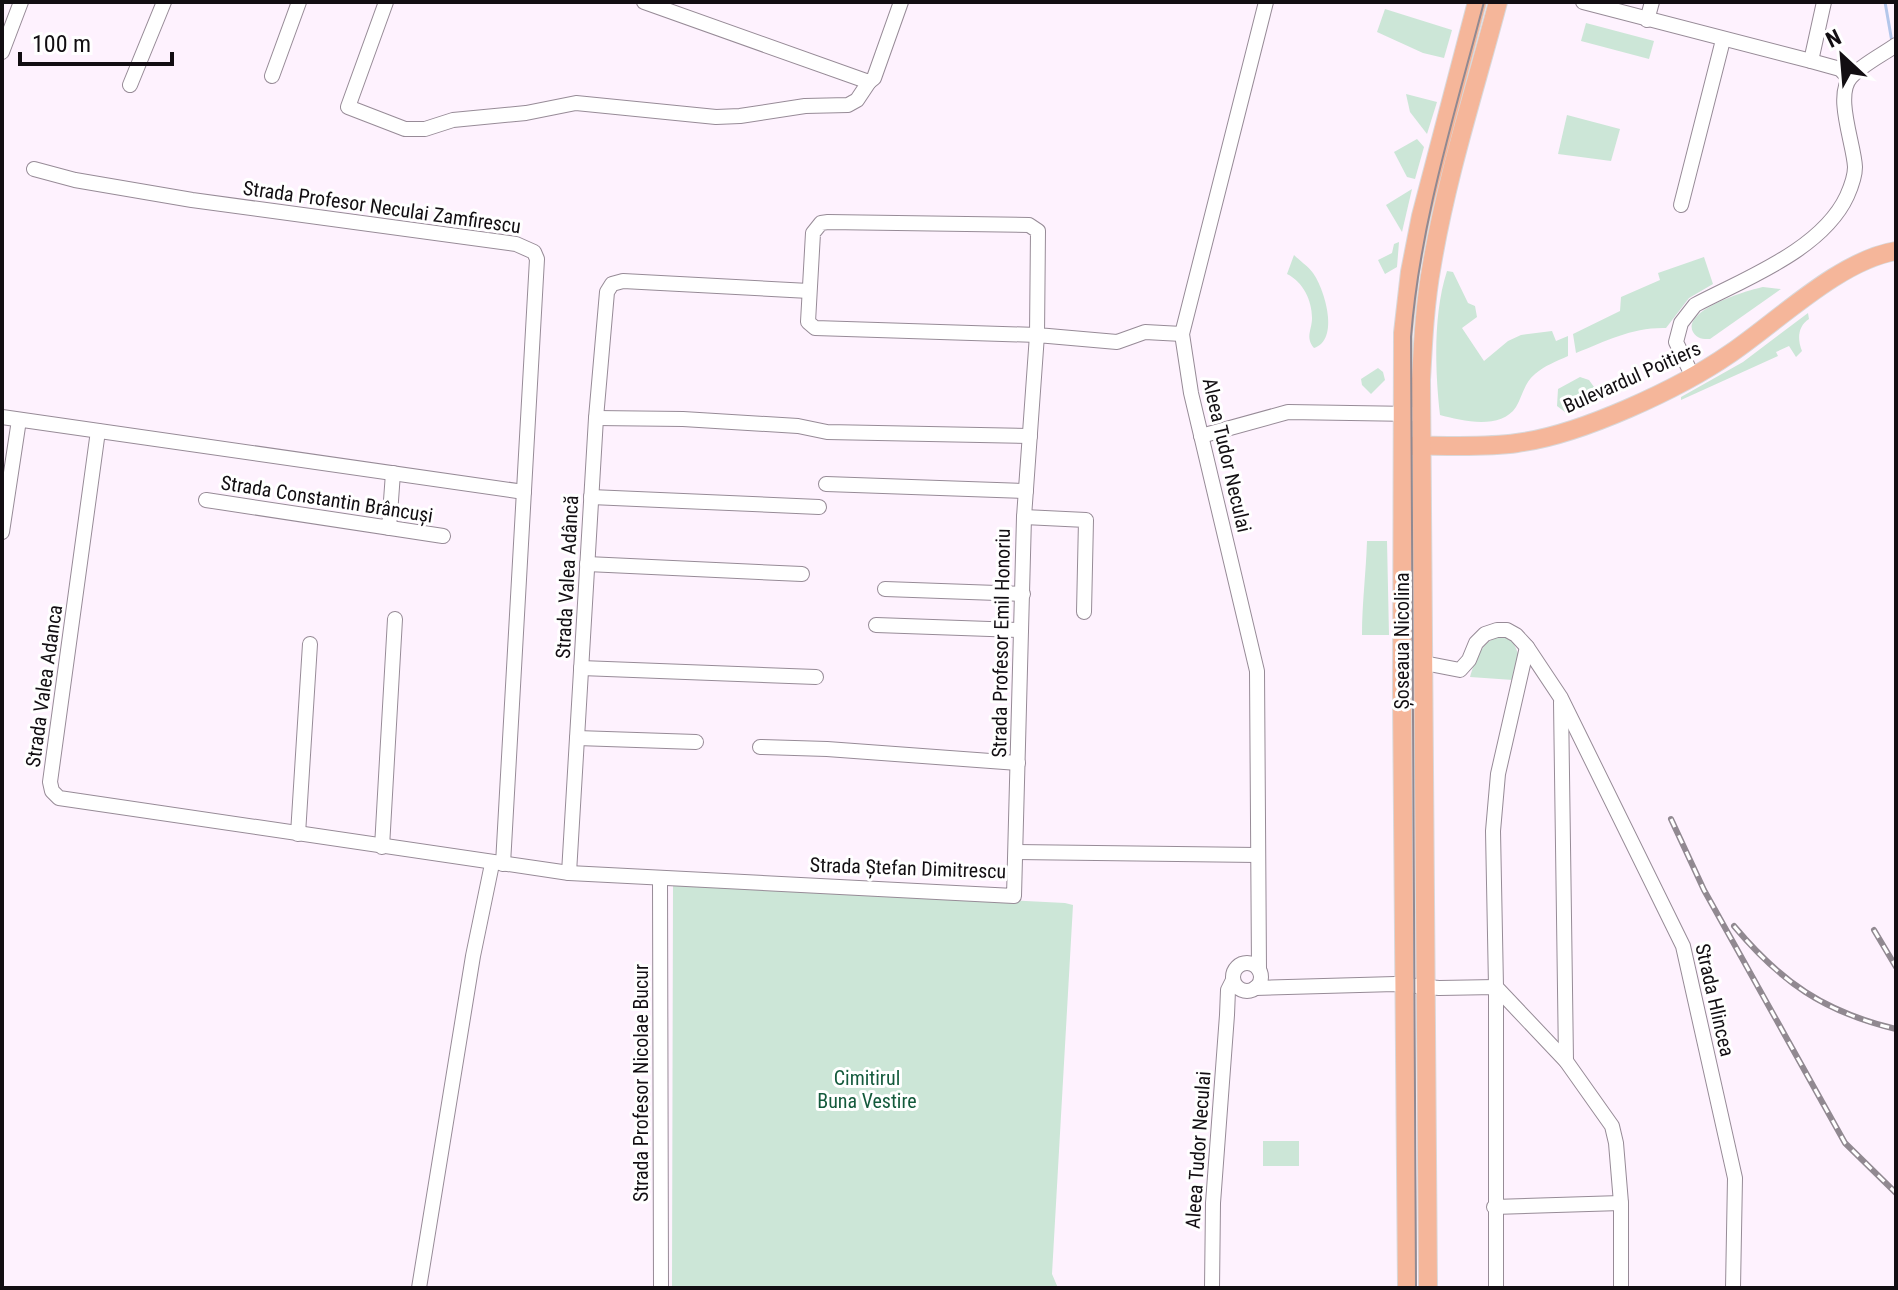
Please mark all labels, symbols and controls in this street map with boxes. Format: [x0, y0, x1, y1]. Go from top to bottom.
scale bar [20, 16, 172, 66]
north arrow [1802, 16, 1882, 96]
text: N [1822, 24, 1845, 53]
text: 100 m [32, 30, 91, 58]
street label: Strada Profesor Neculai Zamfirescu [242, 176, 522, 238]
street label: Bulevardul Poitiers [1560, 336, 1704, 418]
street label: Aleea Tudor Neculai [1198, 375, 1256, 535]
street label: Strada Constantin Brâncuși [219, 470, 435, 528]
street label: Strada Valea Adâncă [551, 495, 583, 659]
street label: Strada Profesor Emil Honoriu [987, 528, 1015, 758]
street label: Șoseaua Nicolina [1390, 572, 1414, 710]
street label: Strada Valea Adanca [21, 603, 67, 769]
street label: Strada Ștefan Dimitrescu [809, 853, 1007, 883]
street label: Strada Hlincea [1690, 941, 1740, 1059]
street label: Strada Profesor Nicolae Bucur [629, 964, 653, 1202]
park label: Cimitirul Buna Vestire [817, 1066, 917, 1113]
street label: Aleea Tudor Neculai [1181, 1070, 1215, 1230]

